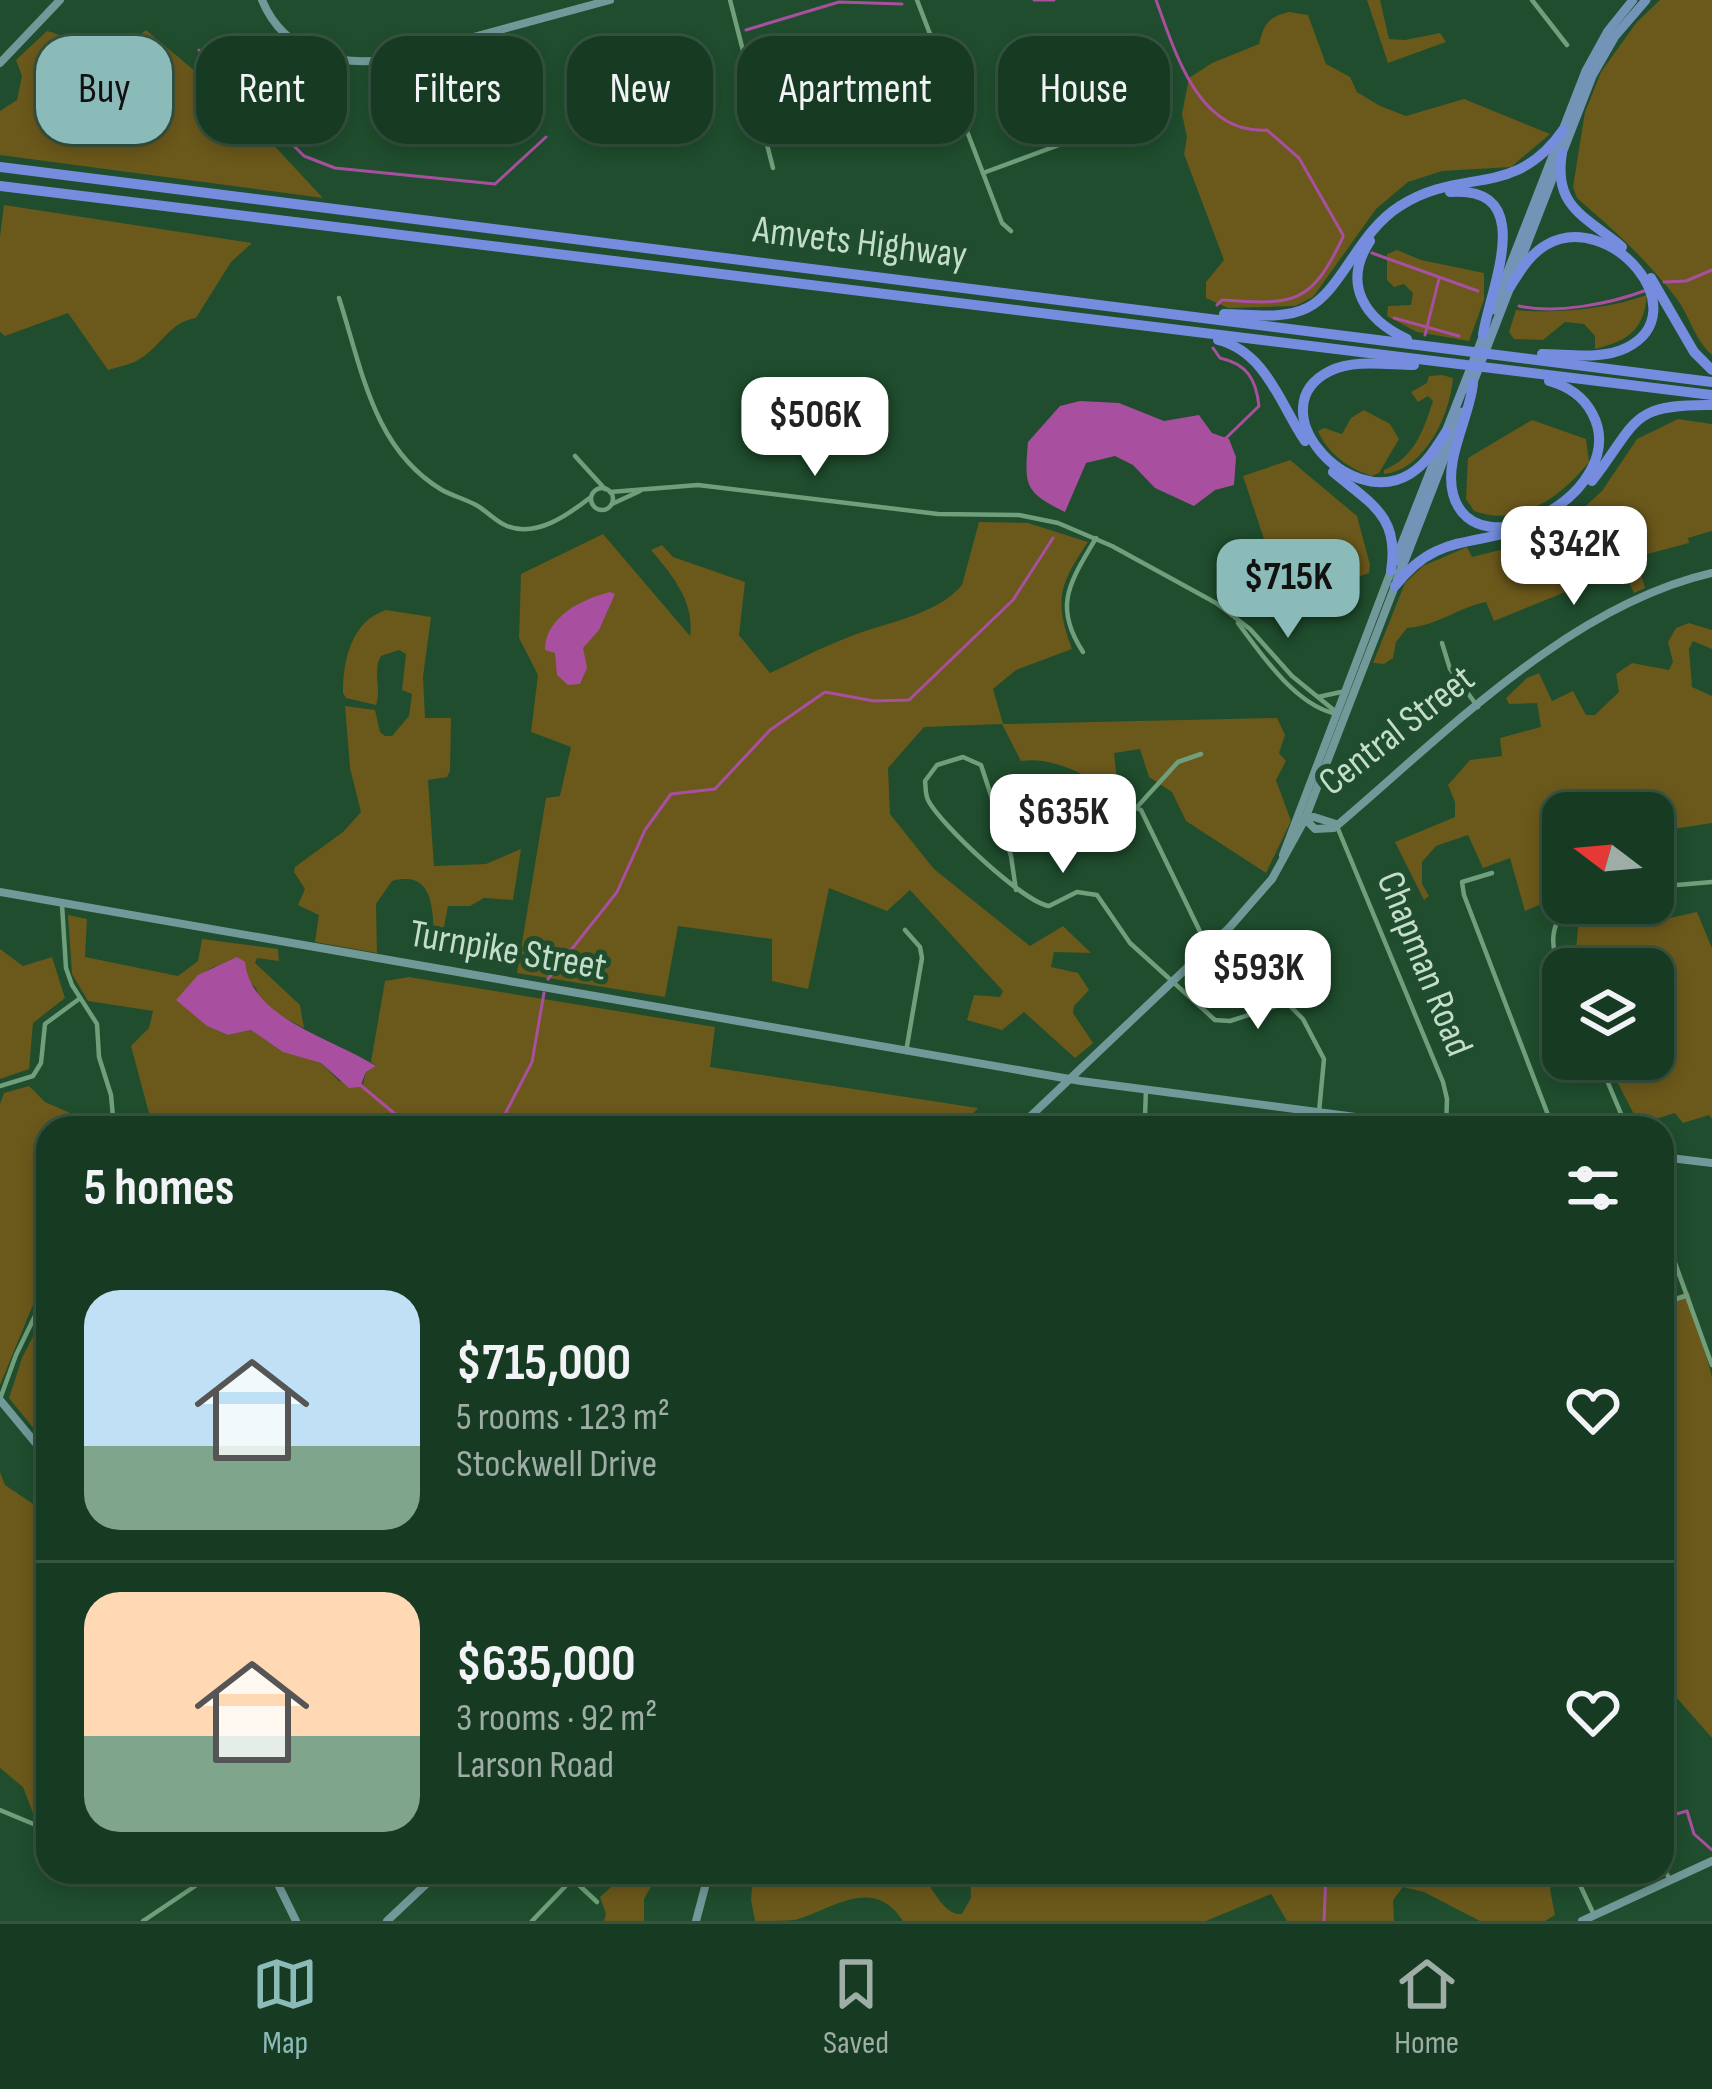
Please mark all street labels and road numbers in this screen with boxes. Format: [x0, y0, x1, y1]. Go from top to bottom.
street label: Amvets Highway [749, 206, 970, 279]
street label: Central Street [1310, 656, 1484, 806]
street label: Chapman Road [1366, 865, 1482, 1063]
street label: Turnpike Street [406, 911, 610, 991]

